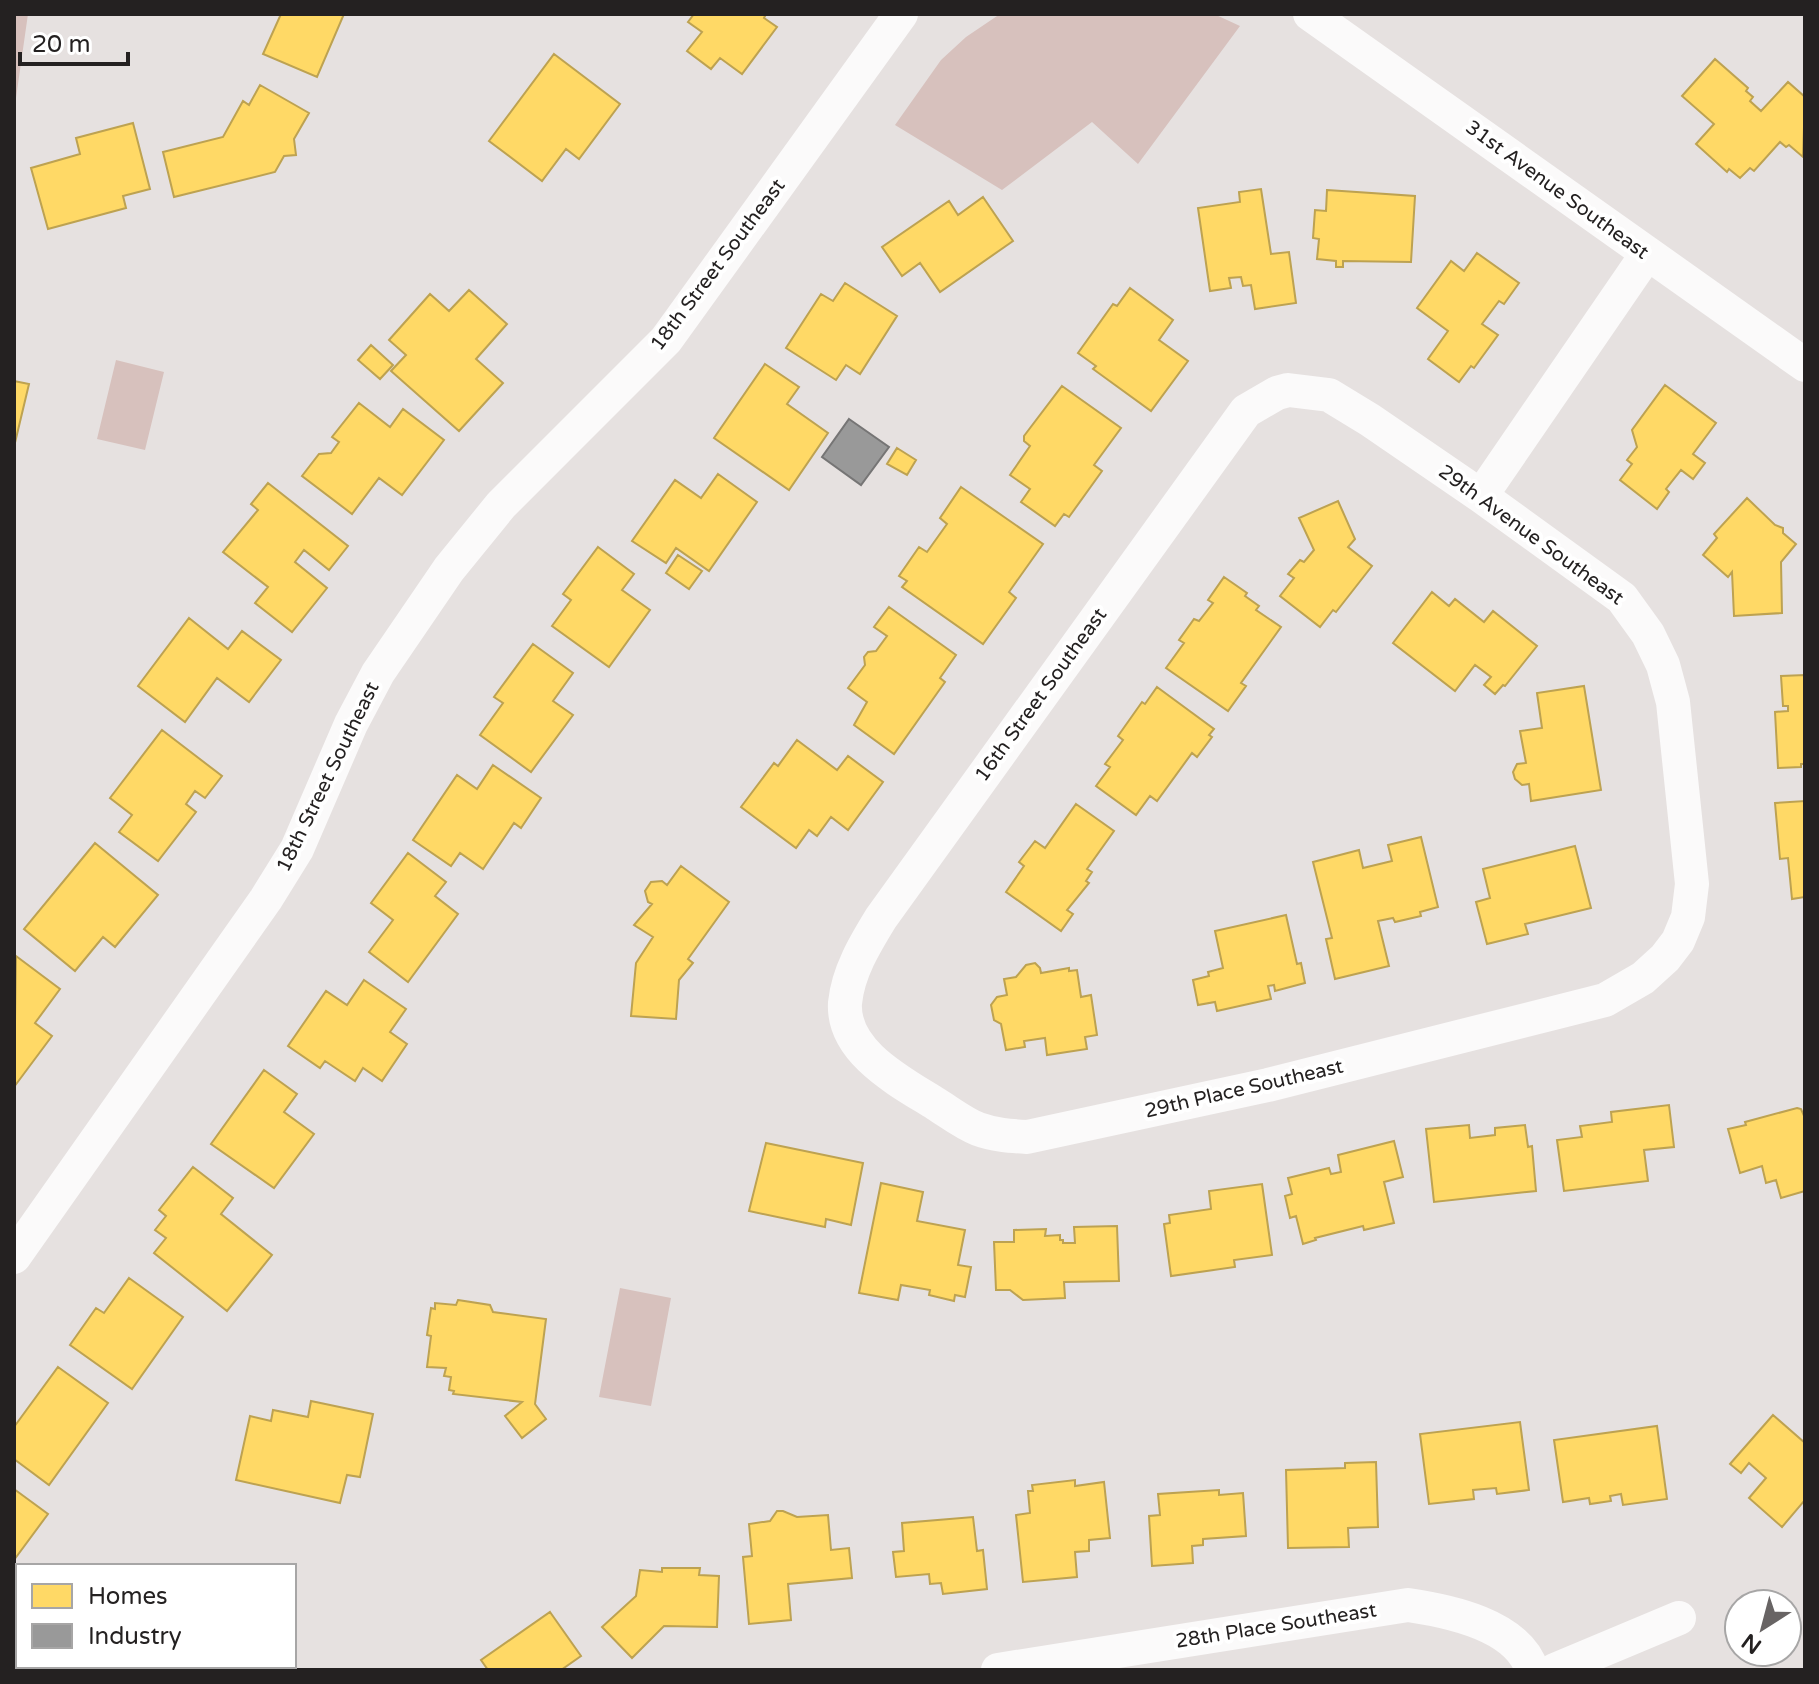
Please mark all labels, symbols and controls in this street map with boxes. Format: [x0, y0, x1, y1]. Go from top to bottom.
scale bar [20, 16, 128, 66]
text: 20 m [32, 30, 90, 59]
street label: 31st Avenue Southeast [1461, 115, 1654, 265]
street label: 18th Street Southeast [646, 174, 791, 356]
street label: 29th Avenue Southeast [1434, 460, 1629, 610]
street label: 16th Street Southeast [970, 603, 1112, 786]
street label: 18th Street Southeast [271, 678, 385, 876]
street label: 29th Place Southeast [1142, 1054, 1346, 1124]
legend [16, 1564, 296, 1668]
text: Homes [88, 1582, 168, 1611]
north arrow [1723, 1588, 1803, 1668]
street label: 28th Place Southeast [1174, 1598, 1378, 1654]
text: Industry [88, 1622, 182, 1651]
text: N [1737, 1628, 1767, 1659]

